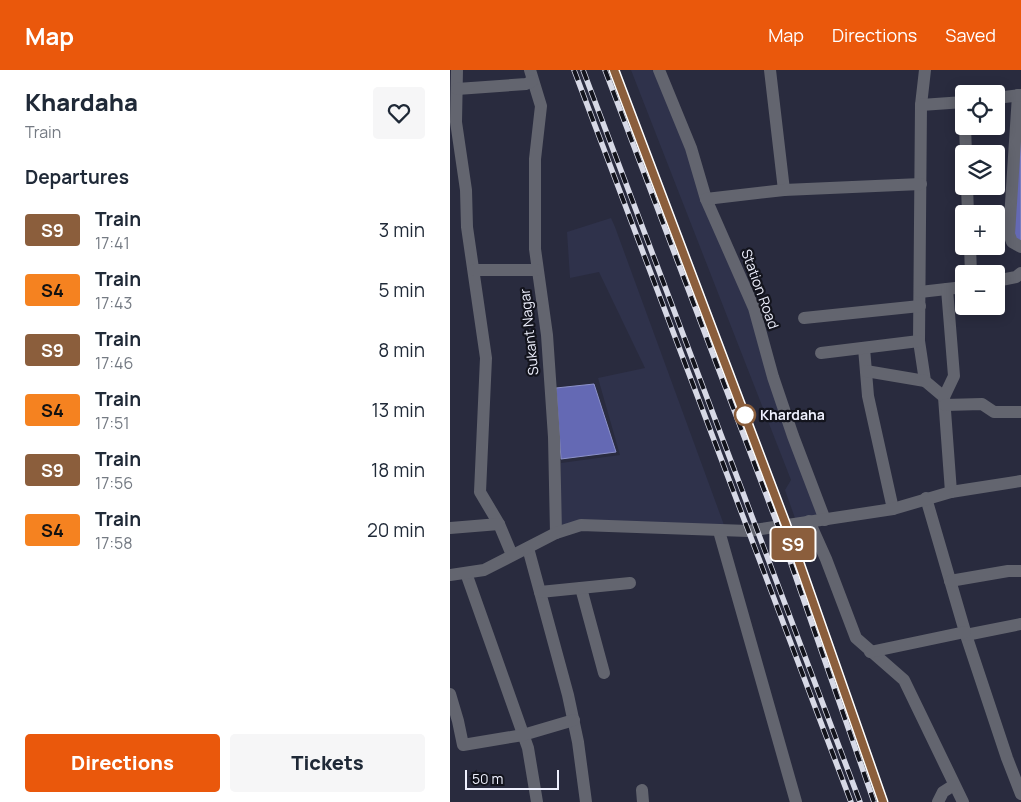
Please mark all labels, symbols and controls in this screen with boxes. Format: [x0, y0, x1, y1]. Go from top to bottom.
text: Map [25, 19, 74, 52]
text: Map [768, 23, 804, 47]
text: Directions [832, 23, 917, 47]
text: Saved [945, 23, 996, 47]
text: Khardaha [25, 85, 138, 118]
map controls [955, 85, 1005, 315]
button: locate [955, 85, 1005, 135]
button: heart [373, 87, 425, 139]
text: Train [25, 121, 61, 143]
button: layers [955, 145, 1005, 195]
text: Departures [25, 164, 129, 190]
button: + [955, 205, 1005, 255]
text: Train [95, 206, 141, 232]
text: 3 min [379, 217, 425, 243]
text: S9 [41, 218, 64, 242]
text: 17:41 [95, 232, 130, 254]
street label: Station Road [737, 246, 784, 331]
button: − [955, 265, 1005, 315]
text: Train [95, 266, 141, 292]
text: 5 min [378, 277, 425, 303]
text: S4 [41, 278, 64, 302]
street label: Sukant Nagar [515, 288, 542, 376]
text: 17:43 [95, 292, 132, 314]
text: Train [95, 326, 141, 352]
text: 8 min [378, 337, 425, 363]
text: S9 [41, 338, 64, 362]
text: 17:46 [95, 352, 133, 374]
text: Train [95, 386, 141, 412]
text: 13 min [371, 397, 425, 423]
text: S4 [41, 398, 64, 422]
marker: Khardaha [734, 404, 756, 426]
place label: Khardaha [760, 405, 825, 424]
text: 17:51 [95, 412, 130, 434]
text: Train [95, 446, 141, 472]
text: 18 min [371, 457, 425, 483]
text: S9 [41, 458, 64, 482]
text: 17:56 [95, 472, 133, 494]
text: Train [95, 506, 141, 532]
text: 20 min [367, 517, 425, 543]
text: S4 [41, 518, 64, 542]
line badge: S9 [770, 528, 816, 560]
text: 17:58 [95, 532, 133, 554]
text: S9 [781, 532, 805, 556]
button: Directions [25, 734, 220, 792]
button: Tickets [230, 734, 425, 792]
scale bar [465, 767, 559, 790]
text: 50 m [472, 769, 503, 788]

